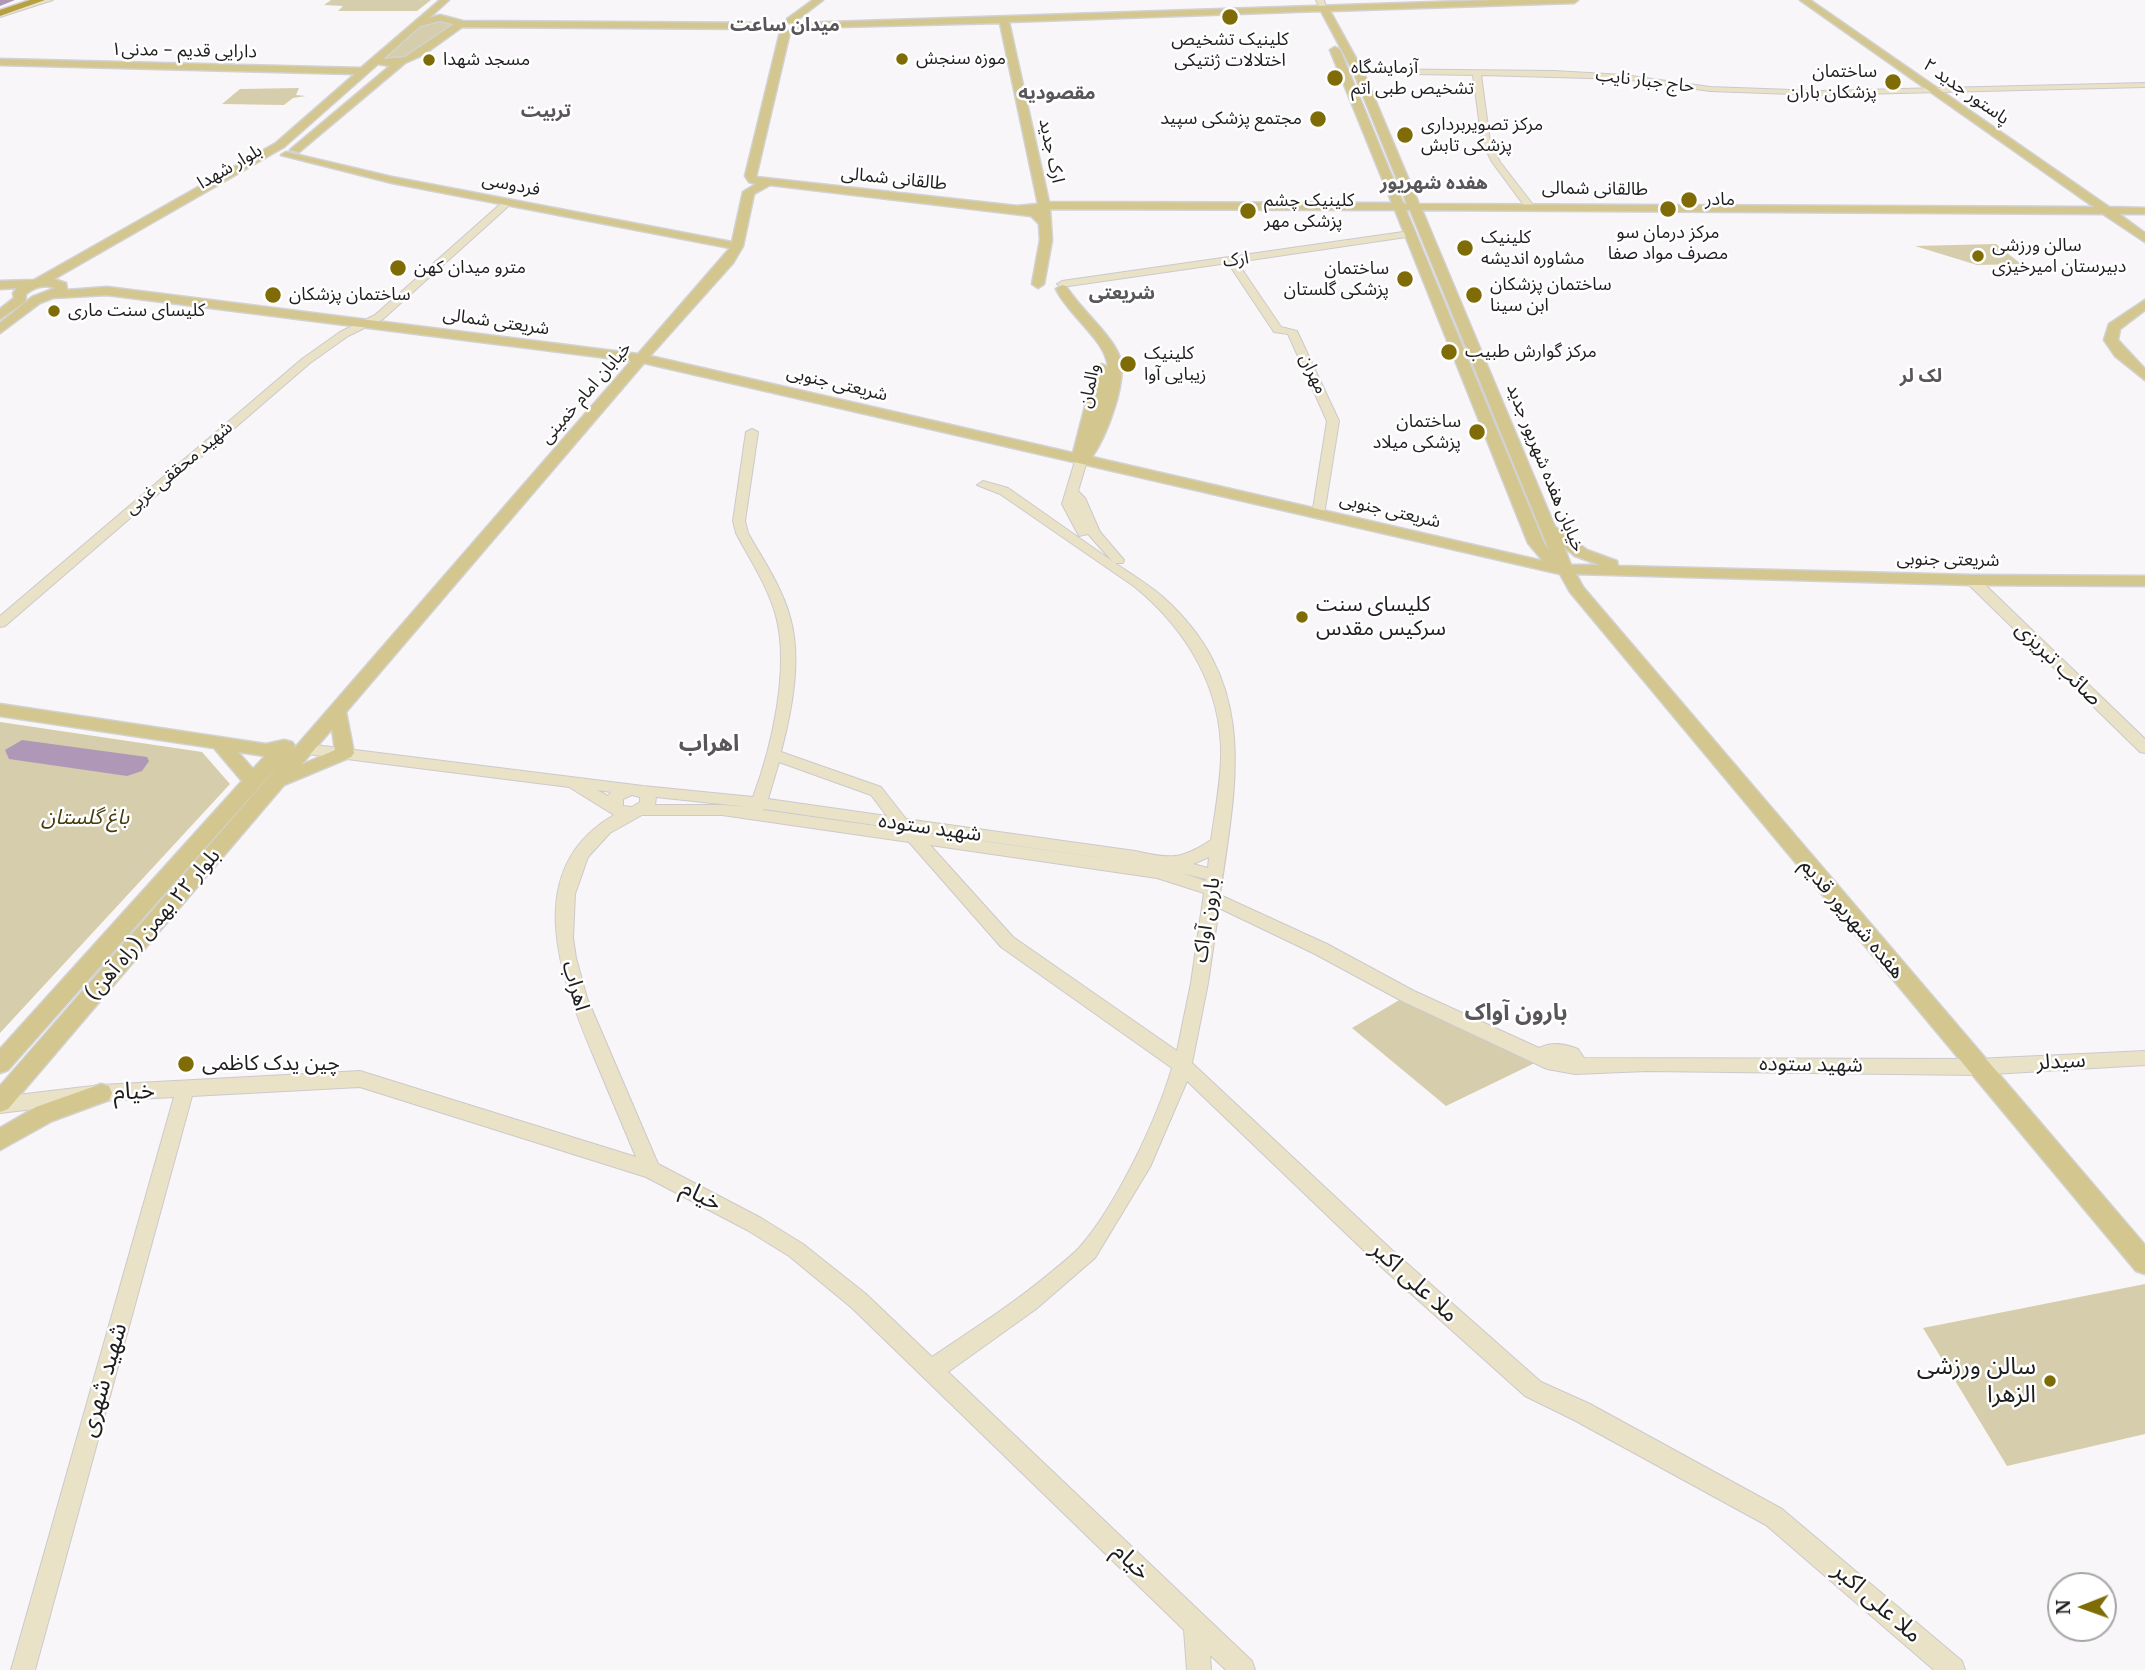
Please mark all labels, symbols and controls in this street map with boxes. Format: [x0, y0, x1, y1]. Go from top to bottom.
marker: کلینیک تشخیص اختلالات ژنتیکی [1220, 7, 1240, 27]
district label: میدان ساعت [730, 15, 840, 37]
place label: کلینیک تشخیص اختلالات ژنتیکی [1171, 29, 1289, 72]
street label: دارایی قدیم - مدنی۱ [111, 39, 257, 63]
place label: موزه سنجش [916, 48, 1006, 70]
place label: مسجد شهدا [443, 49, 530, 71]
marker: موزه سنجش [894, 51, 910, 67]
marker: مسجد شهدا [421, 52, 437, 68]
street label: پاستور جدید ۲ [1919, 54, 2013, 130]
place label: آزمایشگاه تشخیص طبی اتم [1351, 57, 1474, 100]
place label: ساختمان پزشکان باران [1787, 61, 1877, 104]
street label: حاج جبار نایب [1594, 64, 1696, 98]
marker: آزمایشگاه تشخیص طبی اتم [1325, 68, 1345, 88]
marker: ساختمان پزشکان باران [1883, 72, 1903, 92]
district label: مقصودیه [1018, 83, 1096, 105]
district label: تربیت [521, 101, 571, 123]
place label: مجتمع پزشکی سپید [1160, 108, 1302, 130]
marker: مجتمع پزشکی سپید [1308, 109, 1328, 129]
place label: مرکز تصویربرداری پزشکی تابش [1421, 114, 1543, 156]
street label: ارک جدید [1034, 117, 1068, 185]
marker: مرکز تصویربرداری پزشکی تابش [1395, 125, 1415, 145]
street label: بلوار شهدا [194, 140, 266, 194]
street label: طالقانی شمالی [840, 163, 948, 195]
street label: فردوسی [480, 169, 542, 201]
district label: هفده شهریور [1380, 173, 1488, 195]
street label: طالقانی شمالی [1542, 177, 1648, 201]
place label: مادر [1705, 189, 1735, 211]
place label: کلینیک چشم پزشکی مهر [1264, 190, 1354, 232]
marker: مادر [1679, 190, 1699, 210]
marker: مرکز درمان سو مصرف مواد صفا [1658, 199, 1678, 219]
marker: کلینیک چشم پزشکی مهر [1238, 201, 1258, 221]
place label: مرکز درمان سو مصرف مواد صفا [1608, 222, 1728, 264]
place label: کلینیک مشاوره اندیشه [1481, 227, 1585, 270]
place label: سالن ورزشی دبیرستان امیرخیزی [1992, 235, 2126, 278]
marker: کلینیک مشاوره اندیشه [1455, 238, 1475, 258]
street label: ارک [1222, 247, 1250, 273]
marker: سالن ورزشی دبیرستان امیرخیزی [1970, 248, 1986, 264]
place label: مترو میدان کهن [414, 257, 526, 279]
marker: مترو میدان کهن [388, 258, 408, 278]
place label: ساختمان پزشکی گلستان [1284, 258, 1389, 300]
marker: ساختمان پزشکی گلستان [1395, 269, 1415, 289]
place label: ساختمان پزشکان ابن سینا [1490, 274, 1612, 316]
district label: شریعتی [1089, 283, 1155, 305]
place label: ساختمان پزشکان [289, 284, 411, 306]
marker: ساختمان پزشکان [263, 285, 283, 305]
marker: ساختمان پزشکان ابن سینا [1464, 285, 1484, 305]
place label: کلیسای سنت ماری [68, 300, 205, 322]
marker: کلیسای سنت ماری [46, 303, 62, 319]
street label: شریعتی شمالی [441, 304, 551, 340]
street label: خیابان امام خمینی [536, 337, 636, 449]
place label: مرکز گوارش طبیب [1465, 341, 1597, 363]
marker: مرکز گوارش طبیب [1439, 342, 1459, 362]
place label: کلینیک زیبایی آوا [1144, 343, 1206, 386]
street label: مهران [1294, 350, 1332, 398]
marker: کلینیک زیبایی آوا [1118, 354, 1138, 374]
street label: شریعتی جنوبی [784, 362, 890, 406]
street label: والمان [1075, 362, 1105, 410]
district label: لک لر [1900, 366, 1942, 388]
street label: خیابان هفده شهریور جدید [1501, 381, 1589, 555]
place label: ساختمان پزشکی میلاد [1373, 411, 1461, 453]
street label: شهید محققی غربی [121, 417, 237, 519]
marker: ساختمان پزشکی میلاد [1467, 422, 1487, 442]
street label: شریعتی جنوبی [1337, 489, 1443, 533]
street label: شریعتی جنوبی [1896, 548, 2000, 572]
place label: کلیسای سنت سرکیس مقدس [1316, 592, 1446, 642]
marker: کلیسای سنت سرکیس مقدس [1294, 609, 1310, 625]
street label: صائب تبریزی [2010, 617, 2106, 711]
district label: اهراب [679, 730, 739, 758]
park label: باغ گلستان [41, 805, 129, 831]
street label: شهید ستوده [877, 808, 983, 848]
street label: بلوار ۲۲ بهمن (راه آهن) [80, 844, 226, 1006]
street label: هفده شهریور قدیم [1794, 854, 1910, 984]
street label: بارون آواک [1188, 876, 1226, 964]
street label: اهراب [556, 958, 594, 1014]
district label: بارون آواک [1465, 999, 1567, 1027]
street label: سیدلر [2036, 1048, 2086, 1076]
place label: چین یدک کاظمی [202, 1051, 340, 1077]
street label: شهید ستوده [1759, 1051, 1863, 1079]
marker: چین یدک کاظمی [176, 1054, 196, 1074]
street label: خیام [113, 1077, 155, 1107]
street label: خیام [676, 1174, 726, 1218]
street label: ملا علی اکبر [1364, 1235, 1464, 1329]
street label: شهید شهری [74, 1320, 134, 1440]
place label: سالن ورزشی الزهرا [1917, 1353, 2036, 1409]
marker: سالن ورزشی الزهرا [2042, 1373, 2058, 1389]
street label: خیام [1106, 1537, 1156, 1587]
street label: ملا علی اکبر [1827, 1557, 1927, 1649]
north arrow [2047, 1572, 2117, 1642]
text: N [2051, 1600, 2075, 1615]

